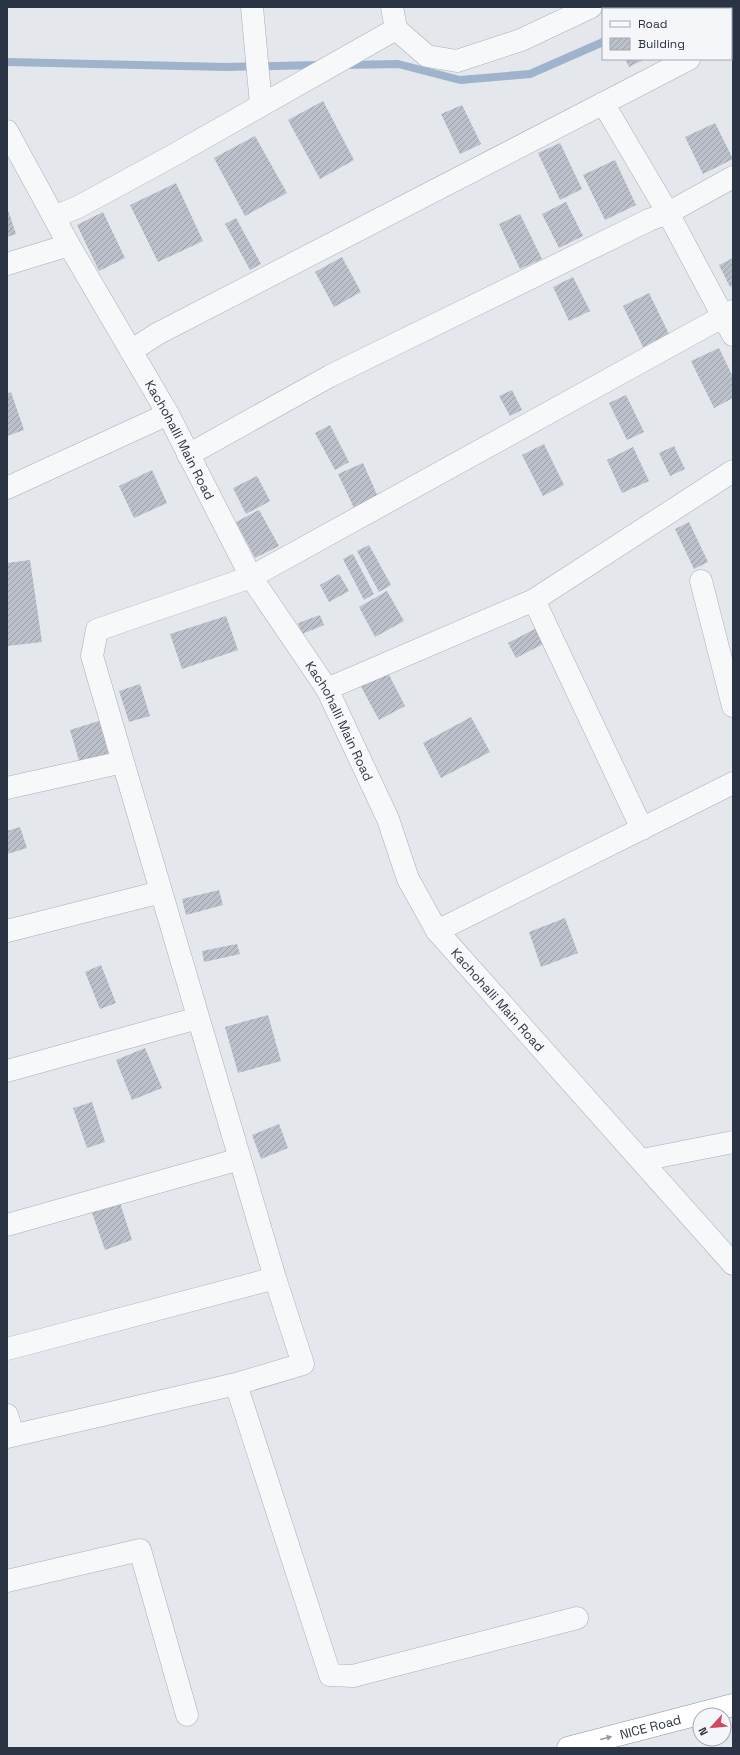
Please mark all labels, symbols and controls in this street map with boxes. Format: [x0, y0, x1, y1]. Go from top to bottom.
legend [602, 8, 732, 60]
text: Road [638, 16, 667, 32]
text: Building [638, 36, 685, 52]
street label: Kachohalli Main Road [141, 377, 218, 502]
street label: Kachohalli Main Road [301, 658, 377, 784]
street label: Kachohalli Main Road [447, 945, 548, 1055]
north arrow [692, 1707, 732, 1747]
street label: NICE Road [618, 1711, 683, 1743]
text: N [695, 1725, 711, 1738]
one-way arrow [599, 1735, 612, 1741]

